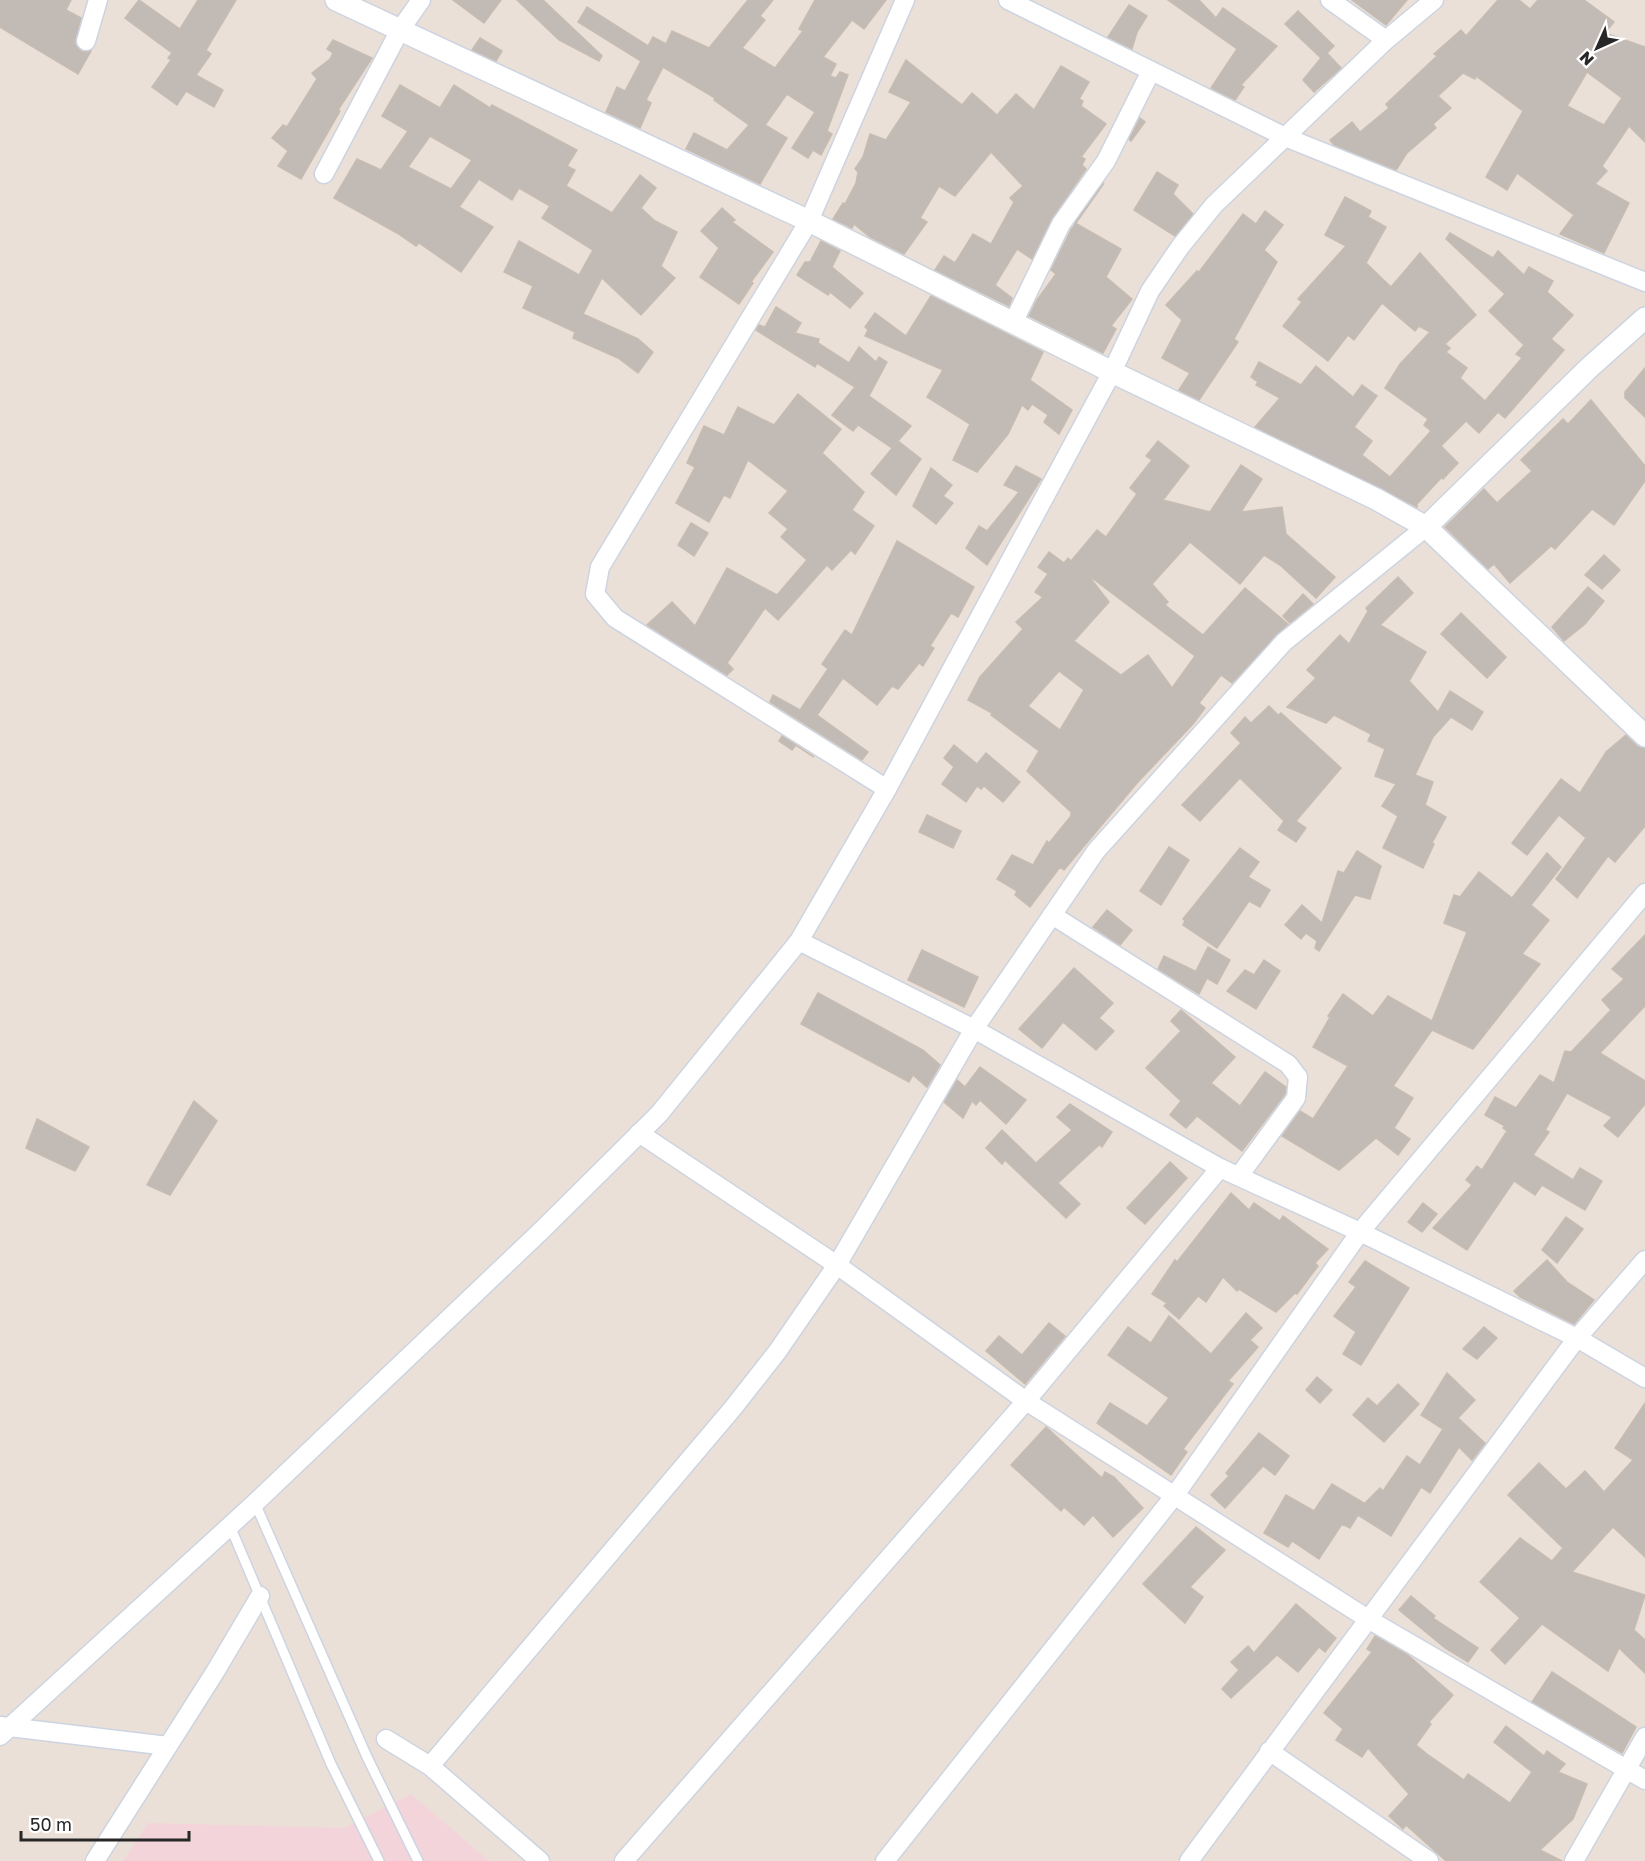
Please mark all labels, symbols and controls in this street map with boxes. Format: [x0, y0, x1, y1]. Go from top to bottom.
north arrow [1567, 18, 1627, 78]
text: N [1575, 47, 1598, 70]
scale bar [21, 1804, 189, 1842]
text: 50 m [30, 1813, 72, 1835]

